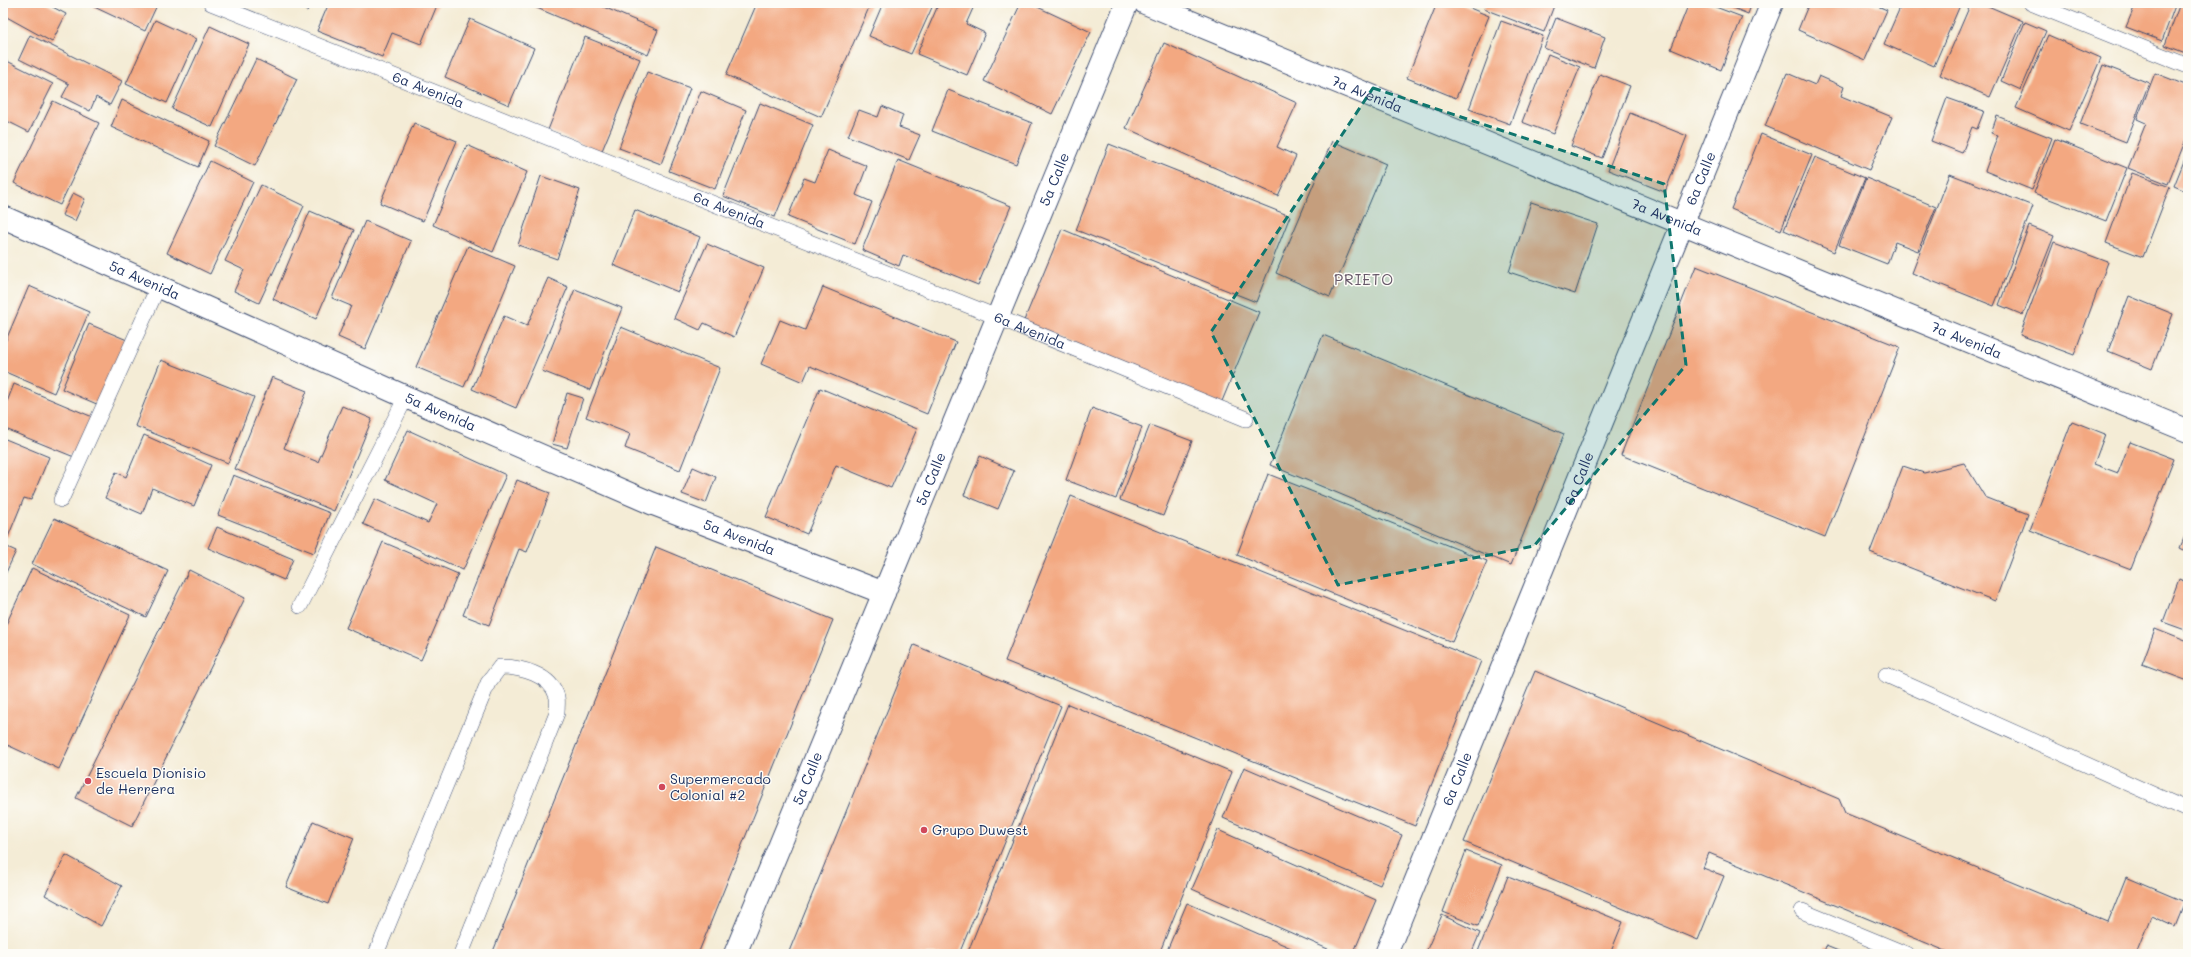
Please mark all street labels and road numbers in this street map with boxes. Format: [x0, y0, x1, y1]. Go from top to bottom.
street label: 6a Avenida [390, 66, 467, 112]
street label: 7a Avenida [1329, 71, 1406, 117]
street label: 6a Calle [1681, 149, 1720, 208]
street label: 5a Calle [1034, 150, 1073, 208]
street label: 6a Avenida [691, 187, 768, 232]
street label: 7a Avenida [1629, 194, 1705, 240]
street label: 5a Avenida [106, 256, 183, 304]
street label: 6a Avenida [991, 307, 1069, 353]
street label: 7a Avenida [1928, 317, 2005, 363]
street label: 5a Avenida [402, 388, 479, 435]
street label: 5a Calle [911, 449, 950, 508]
street label: 6a Calle [1559, 449, 1598, 508]
street label: 5a Avenida [701, 514, 778, 559]
street label: 5a Calle [788, 749, 826, 808]
street label: 6a Calle [1437, 749, 1476, 808]

